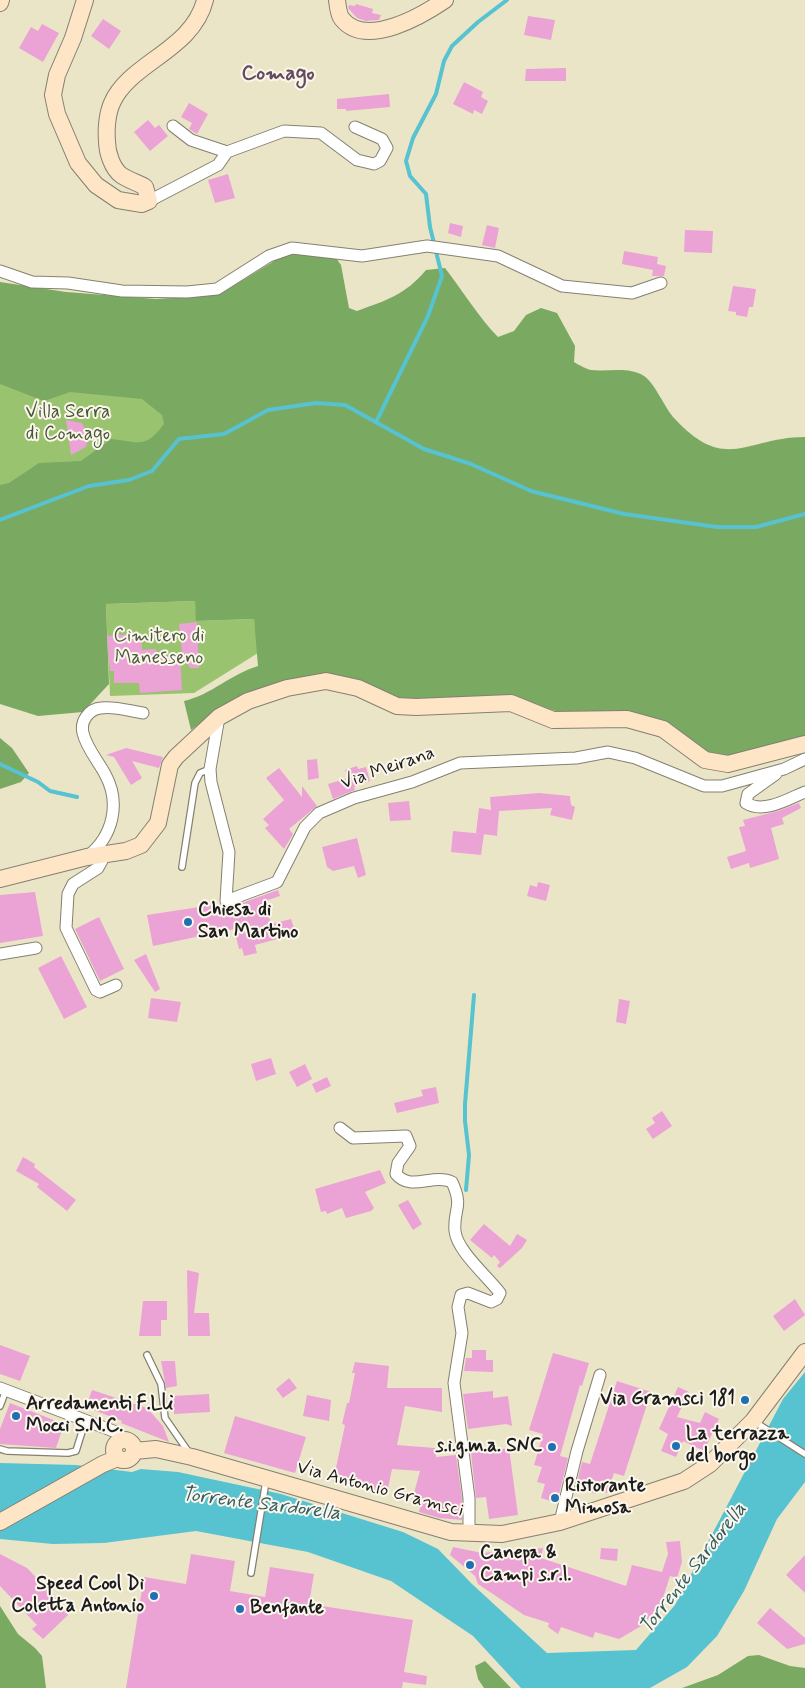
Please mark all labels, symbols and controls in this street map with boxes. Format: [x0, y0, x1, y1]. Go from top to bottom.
district label: Comago [241, 62, 315, 88]
park label: Villa Serra di Comago [26, 402, 110, 446]
park label: Cimitero di Manesseno [113, 626, 205, 670]
street label: Via Meirana [338, 742, 438, 796]
place label: Chiesa di San Martino [198, 900, 298, 944]
marker: Chiesa di San Martino [182, 916, 194, 928]
place label: Via Gramsci 181 [600, 1389, 735, 1411]
place label: Arredamenti F.Lli Mocci S.N.C. [26, 1394, 173, 1438]
marker: Via Gramsci 181 [739, 1394, 751, 1406]
marker: Arredamenti F.Lli Mocci S.N.C. [10, 1410, 22, 1422]
place label: La terrazza del borgo [686, 1424, 789, 1468]
place label: s.i.g.m.a. SNC [435, 1436, 542, 1458]
marker: La terrazza del borgo [670, 1440, 682, 1452]
marker: s.i.g.m.a. SNC [546, 1441, 558, 1453]
street label: Via Antonio Gramsci [294, 1457, 466, 1523]
place label: Ristorante Mimosa [565, 1476, 646, 1520]
water label: Torrente Sardorella [180, 1483, 342, 1527]
marker: Ristorante Mimosa [549, 1492, 561, 1504]
water label: Torrente Sardorella [635, 1498, 753, 1640]
place label: Canepa & Campi s.r.l. [480, 1543, 571, 1587]
marker: Canepa & Campi s.r.l. [464, 1559, 476, 1571]
place label: Speed Cool Di Coletta Antonio [11, 1574, 144, 1618]
marker: Speed Cool Di Coletta Antonio [148, 1590, 160, 1602]
place label: Benfante [250, 1598, 324, 1620]
marker: Benfante [234, 1603, 246, 1615]

